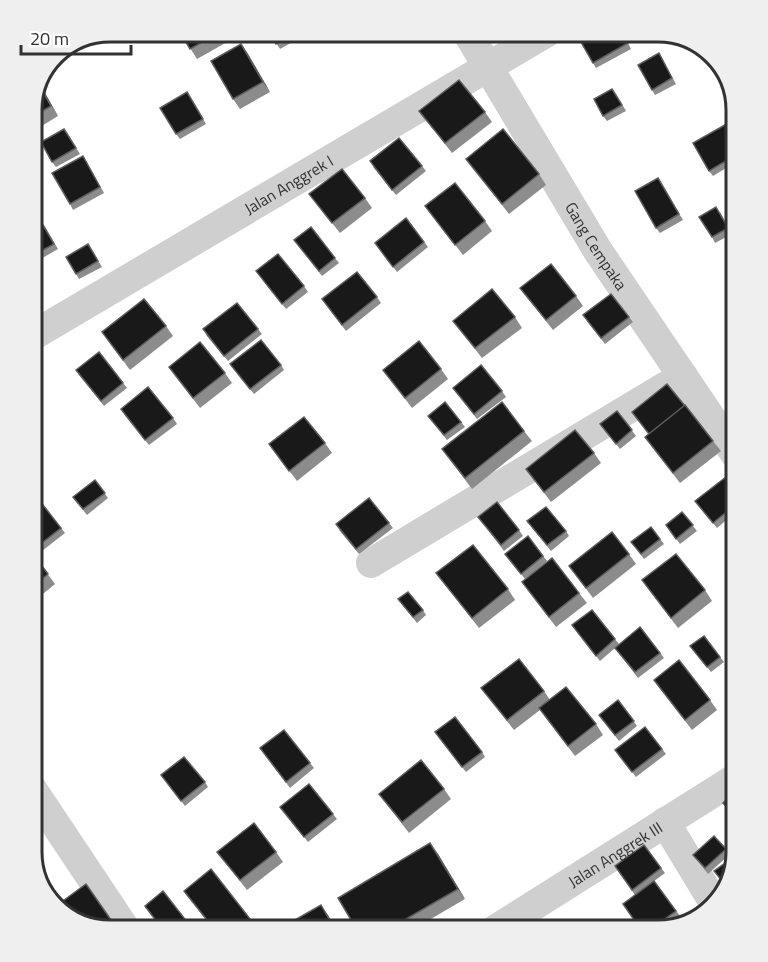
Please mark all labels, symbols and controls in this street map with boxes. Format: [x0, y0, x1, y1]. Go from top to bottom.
scale bar [21, 18, 130, 56]
text: 20 m [30, 25, 69, 52]
street label: Jalan Anggrek I [240, 149, 338, 220]
street label: Gang Cempaka [559, 197, 633, 295]
street label: Jalan Anggrek III [563, 815, 667, 893]

